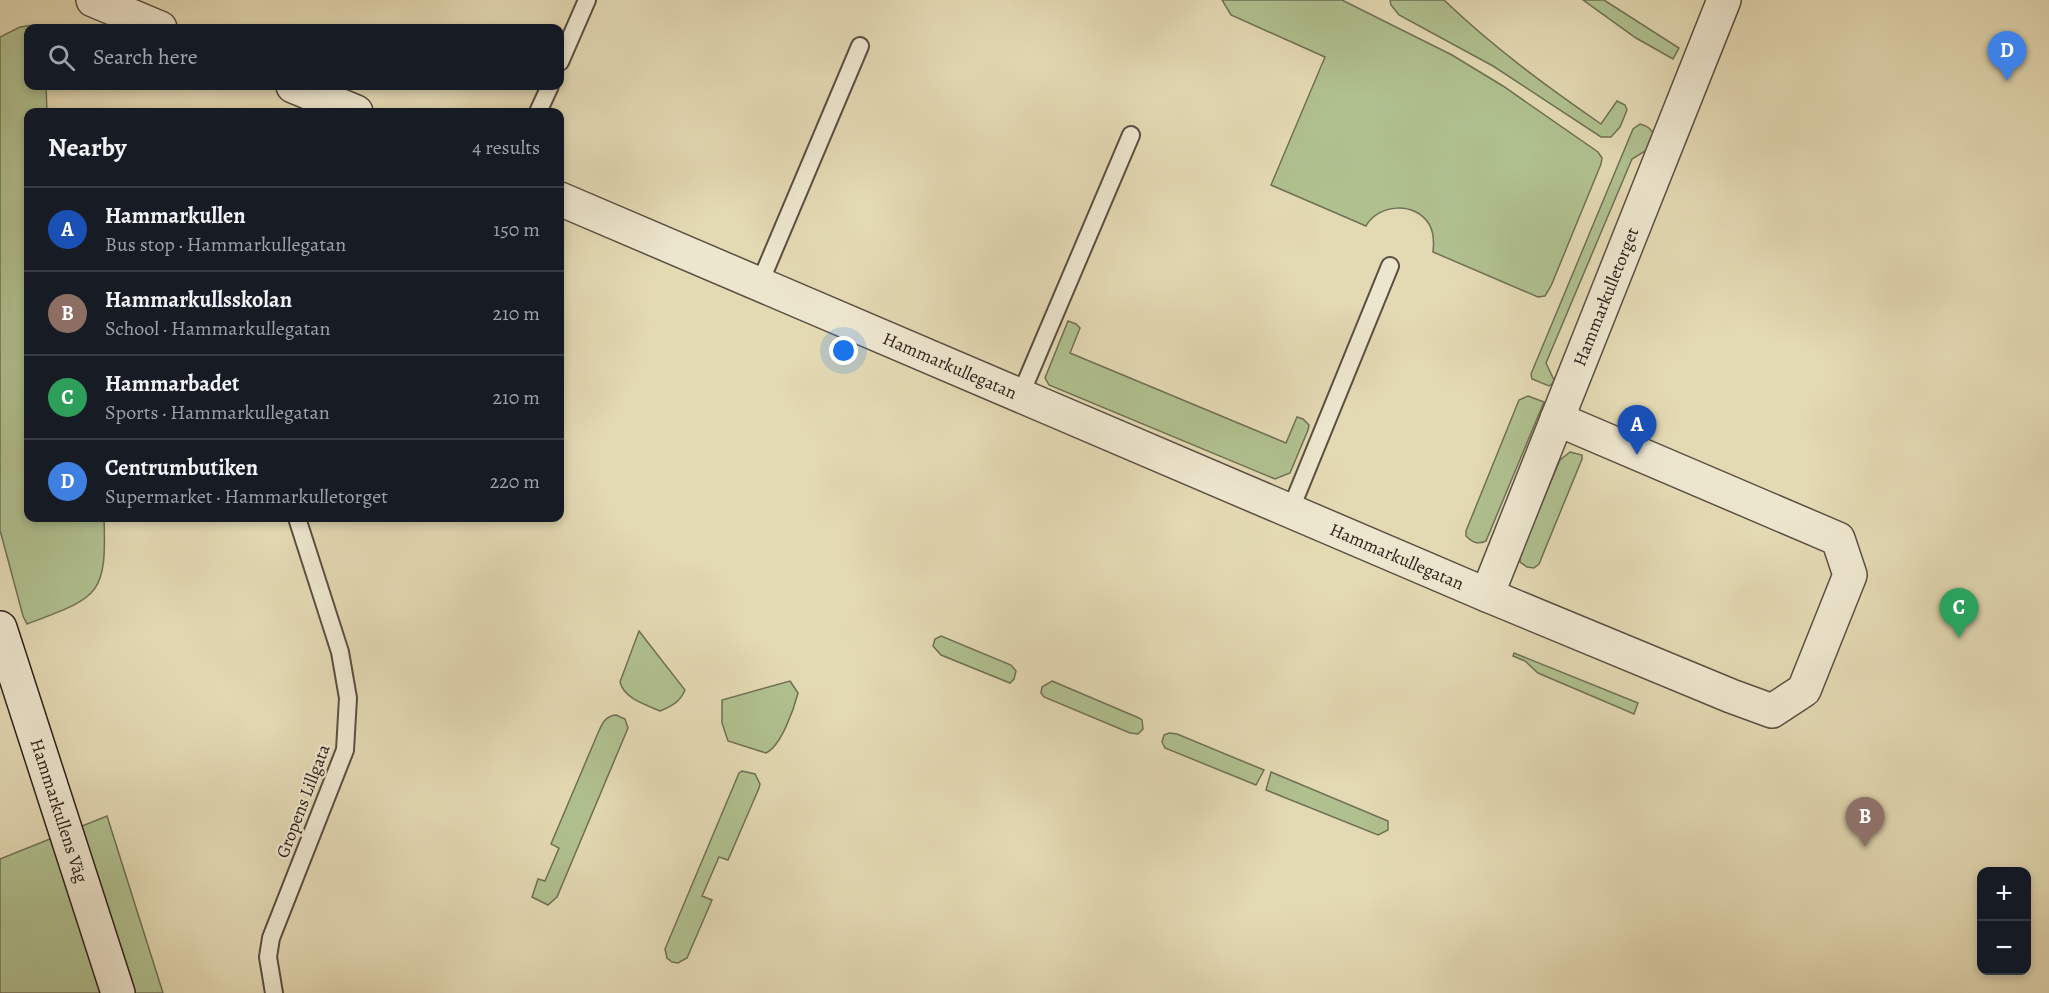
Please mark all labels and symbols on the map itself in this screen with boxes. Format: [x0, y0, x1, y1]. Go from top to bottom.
pin: D [1988, 32, 2026, 81]
street label: Hammarkulletorget [1567, 224, 1644, 370]
street label: Hammarkullegatan [879, 326, 1021, 405]
your location [829, 336, 858, 365]
pin: A [1618, 406, 1656, 455]
street label: Hammarkullegatan [1326, 517, 1468, 596]
pin: C [1940, 588, 1978, 638]
street label: Hammarkullens Väg [25, 736, 94, 886]
street label: Gropens Lillgata [270, 740, 336, 861]
pin: B [1846, 798, 1884, 847]

